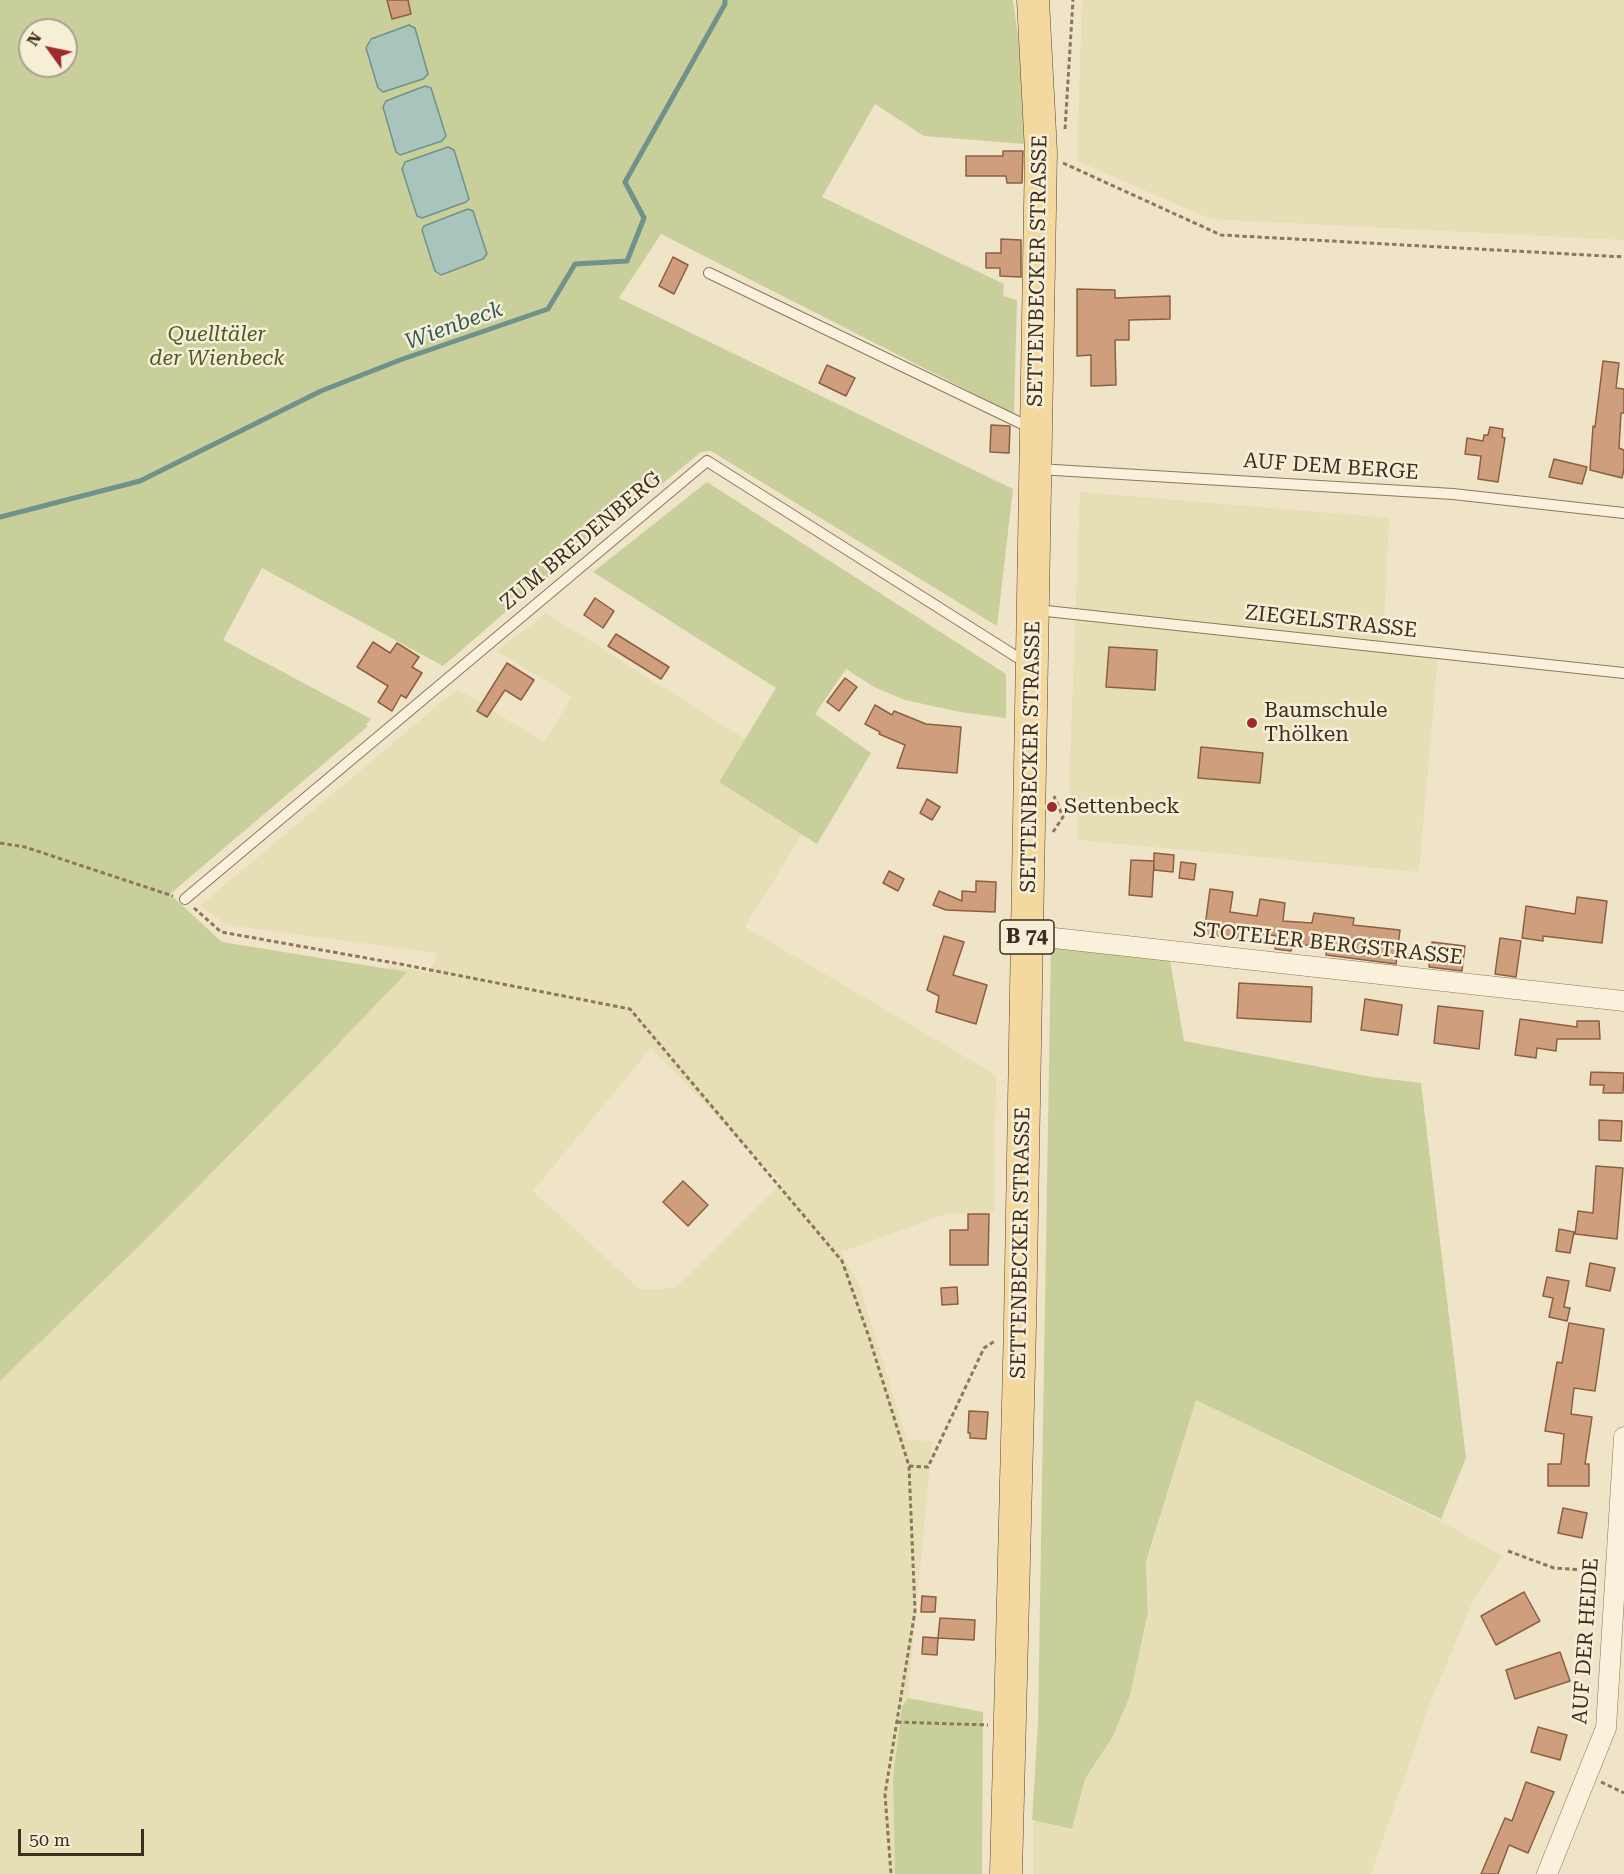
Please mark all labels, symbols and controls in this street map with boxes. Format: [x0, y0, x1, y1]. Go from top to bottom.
north arrow [18, 18, 78, 78]
text: N [23, 29, 45, 49]
street label: SETTENBECKER STRASSE [1023, 135, 1053, 407]
water label: Wienbeck [402, 296, 506, 356]
park label: Quelltäler der Wienbeck [149, 322, 285, 372]
street label: AUF DEM BERGE [1243, 448, 1419, 486]
street label: ZUM BREDENBERG [495, 466, 667, 616]
street label: ZIEGELSTRASSE [1244, 600, 1418, 644]
street label: SETTENBECKER STRASSE [1016, 621, 1046, 893]
place label: Baumschule Thölken [1264, 698, 1388, 748]
marker: Baumschule Thölken [1245, 716, 1259, 730]
place label: Settenbeck [1064, 794, 1180, 820]
marker: Settenbeck [1045, 800, 1059, 814]
street label: STOTELER BERGSTRASSE [1192, 917, 1464, 971]
road number: B 74 [1000, 920, 1054, 954]
street label: SETTENBECKER STRASSE [1006, 1107, 1036, 1379]
street label: AUF DER HEIDE [1568, 1557, 1604, 1725]
scale bar [21, 1817, 147, 1855]
text: 50 m [29, 1829, 70, 1850]

